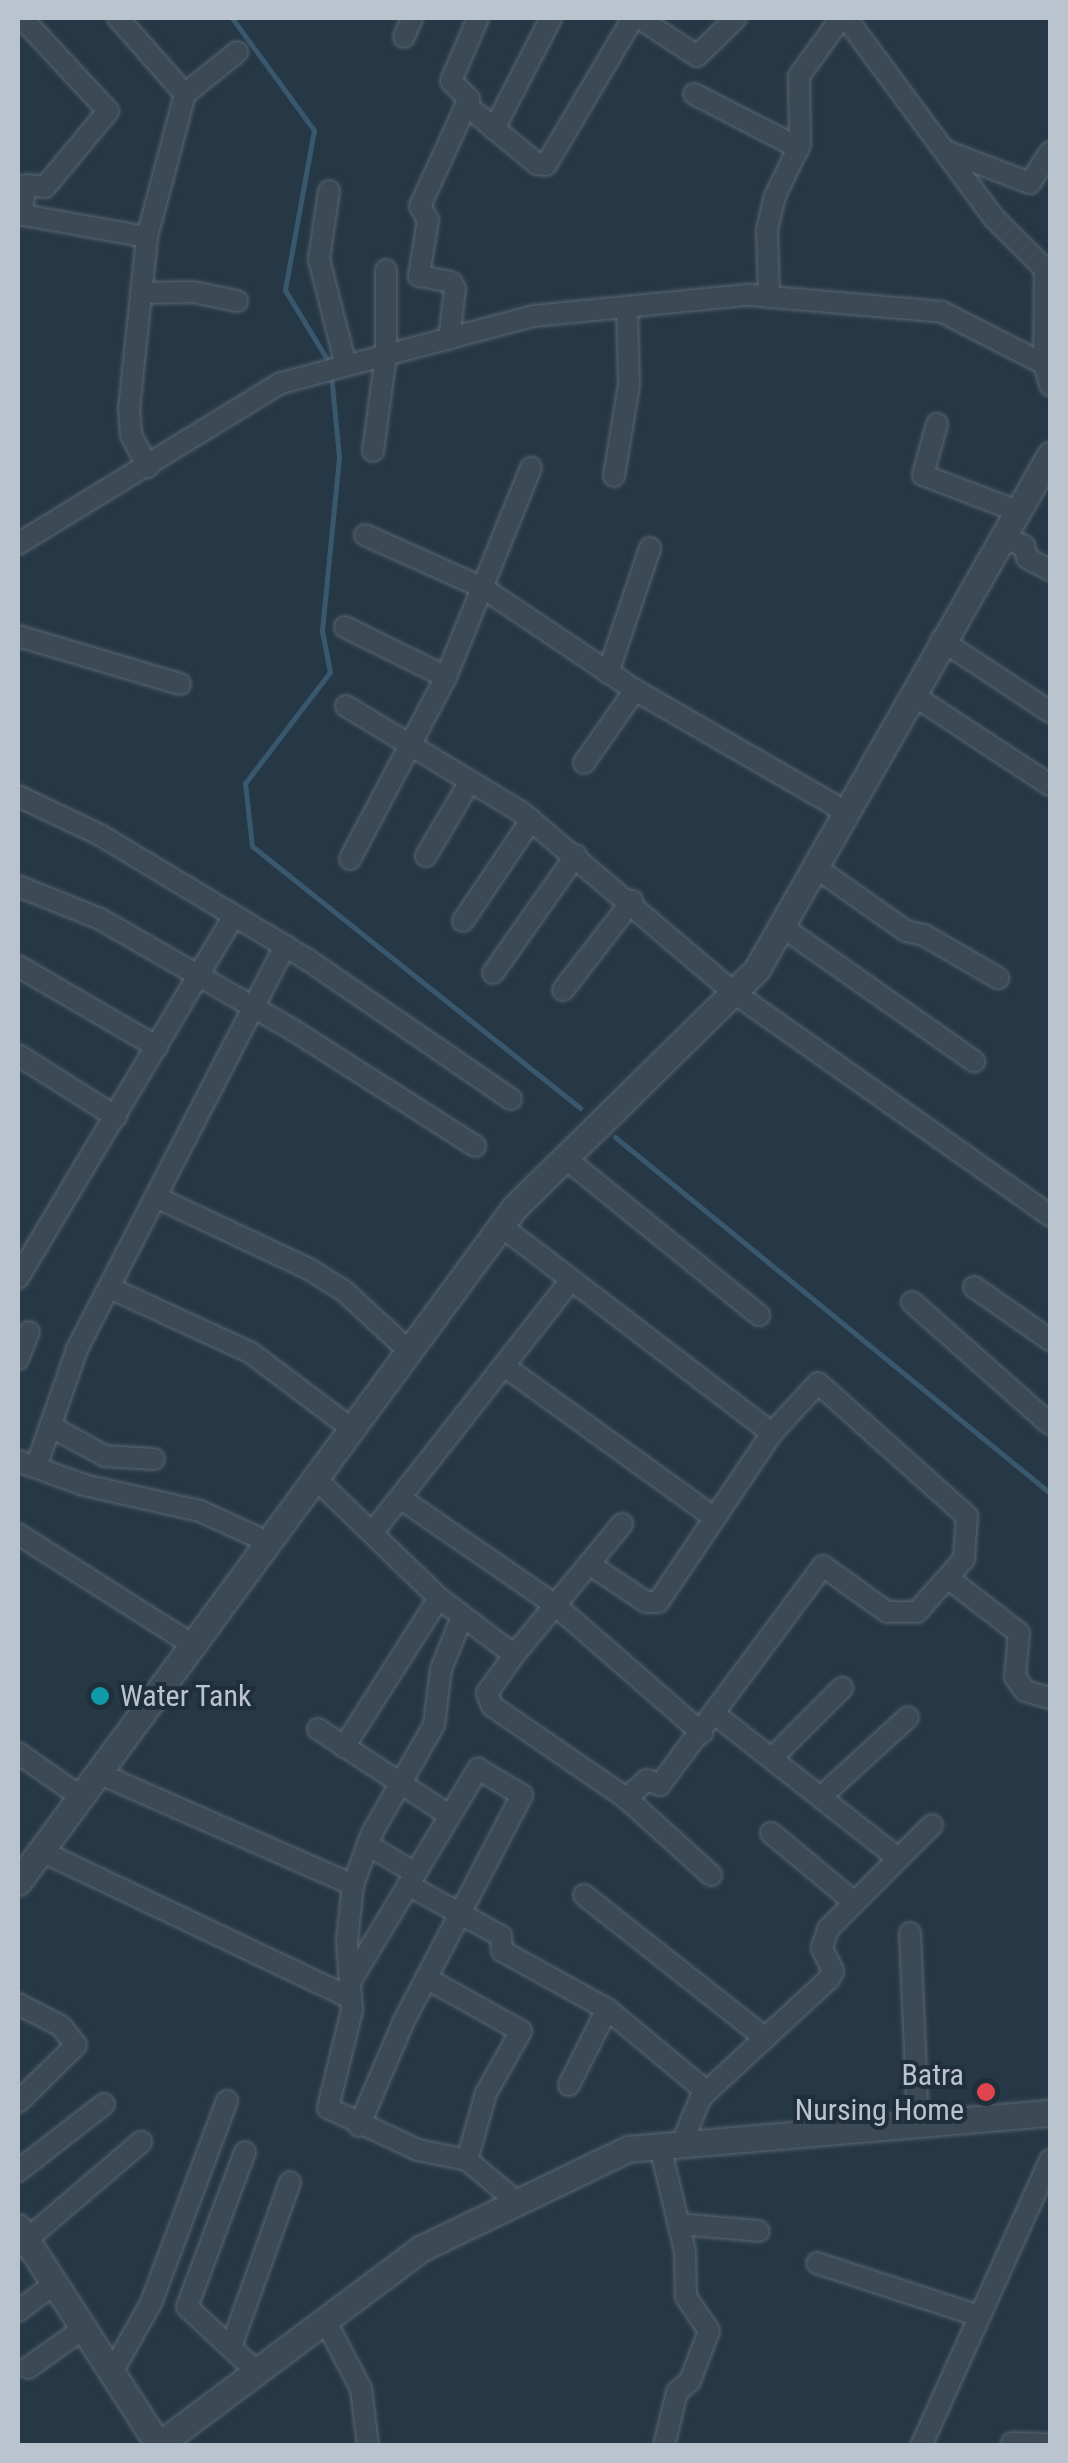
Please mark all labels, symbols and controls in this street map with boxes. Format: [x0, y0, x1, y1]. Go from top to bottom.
place label: Water Tank [120, 1678, 252, 1714]
marker: Water Tank [89, 1685, 111, 1707]
place label: Batra Nursing Home [795, 2057, 964, 2128]
marker: Batra Nursing Home [973, 2079, 999, 2105]

